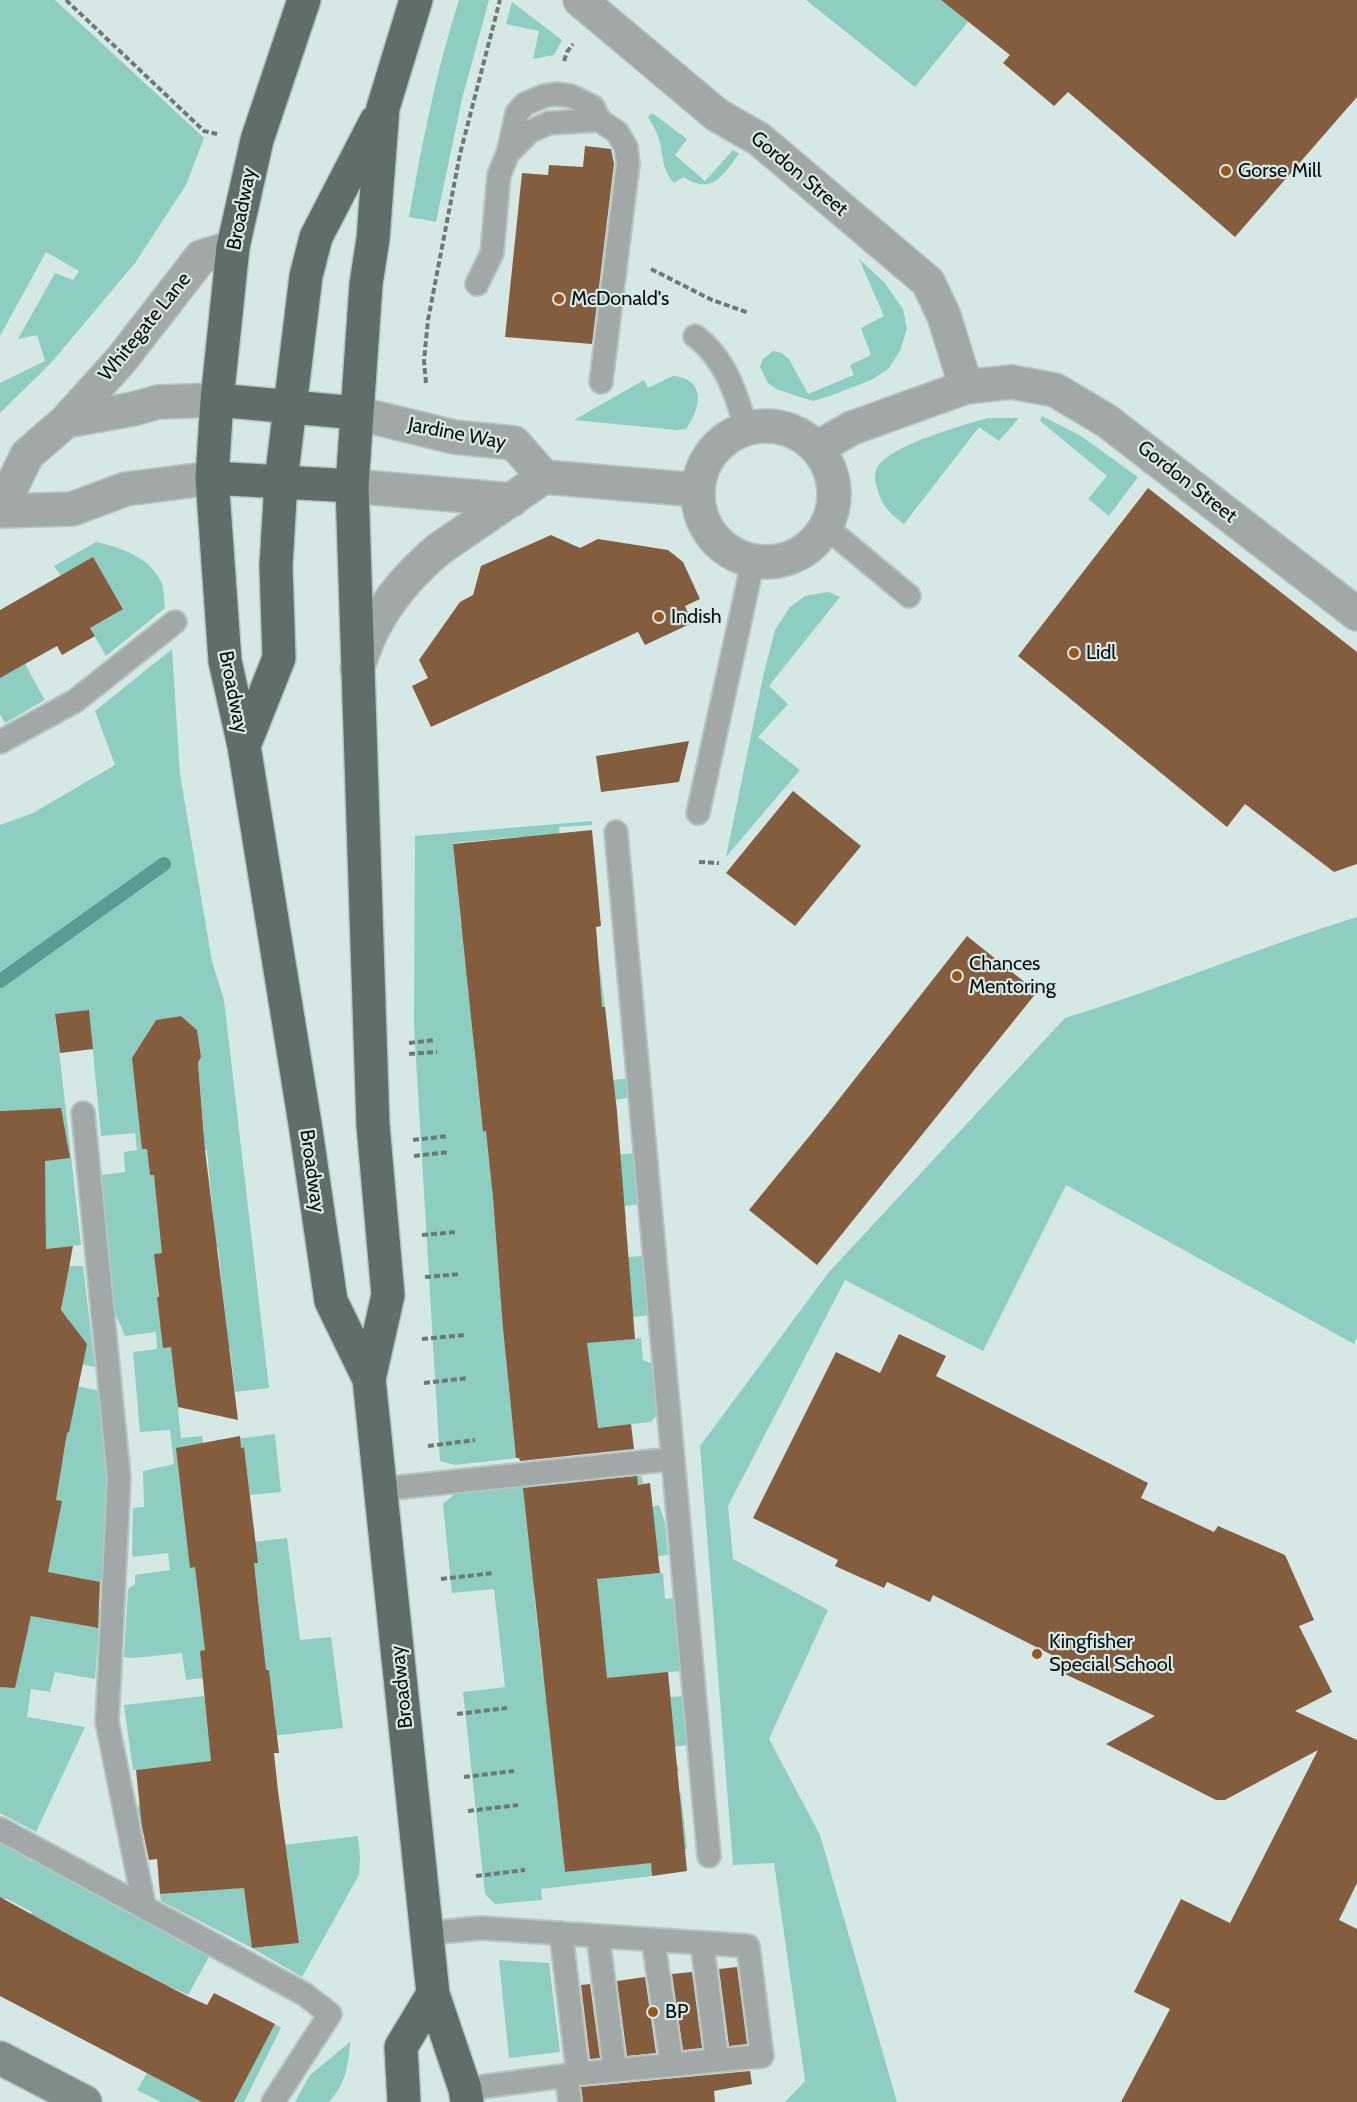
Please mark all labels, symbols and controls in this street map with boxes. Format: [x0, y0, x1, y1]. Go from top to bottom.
street label: Gordon Street [745, 126, 853, 222]
place label: Gorse Mill [1238, 159, 1321, 183]
marker: Gorse Mill [1219, 164, 1233, 178]
street label: Broadway [222, 166, 262, 252]
street label: Whitegate Lane [94, 268, 196, 386]
place label: McDonald's [571, 287, 669, 311]
marker: McDonald's [552, 292, 566, 306]
street label: Jardine Way [406, 413, 508, 455]
street label: Gordon Street [1132, 436, 1242, 528]
place label: Indish [671, 605, 722, 629]
marker: Indish [652, 610, 666, 624]
place label: Lidl [1086, 641, 1116, 665]
marker: Lidl [1067, 646, 1081, 660]
street label: Broadway [213, 649, 253, 735]
place label: Chances Mentoring [969, 952, 1056, 999]
marker: Chances Mentoring [950, 969, 964, 983]
street label: Broadway [294, 1128, 330, 1214]
place label: Kingfisher Special School [1049, 1630, 1172, 1677]
street label: Broadway [386, 1644, 418, 1730]
marker: Kingfisher Special School [1030, 1647, 1044, 1661]
place label: BP [665, 2000, 688, 2024]
marker: BP [646, 2005, 660, 2019]

